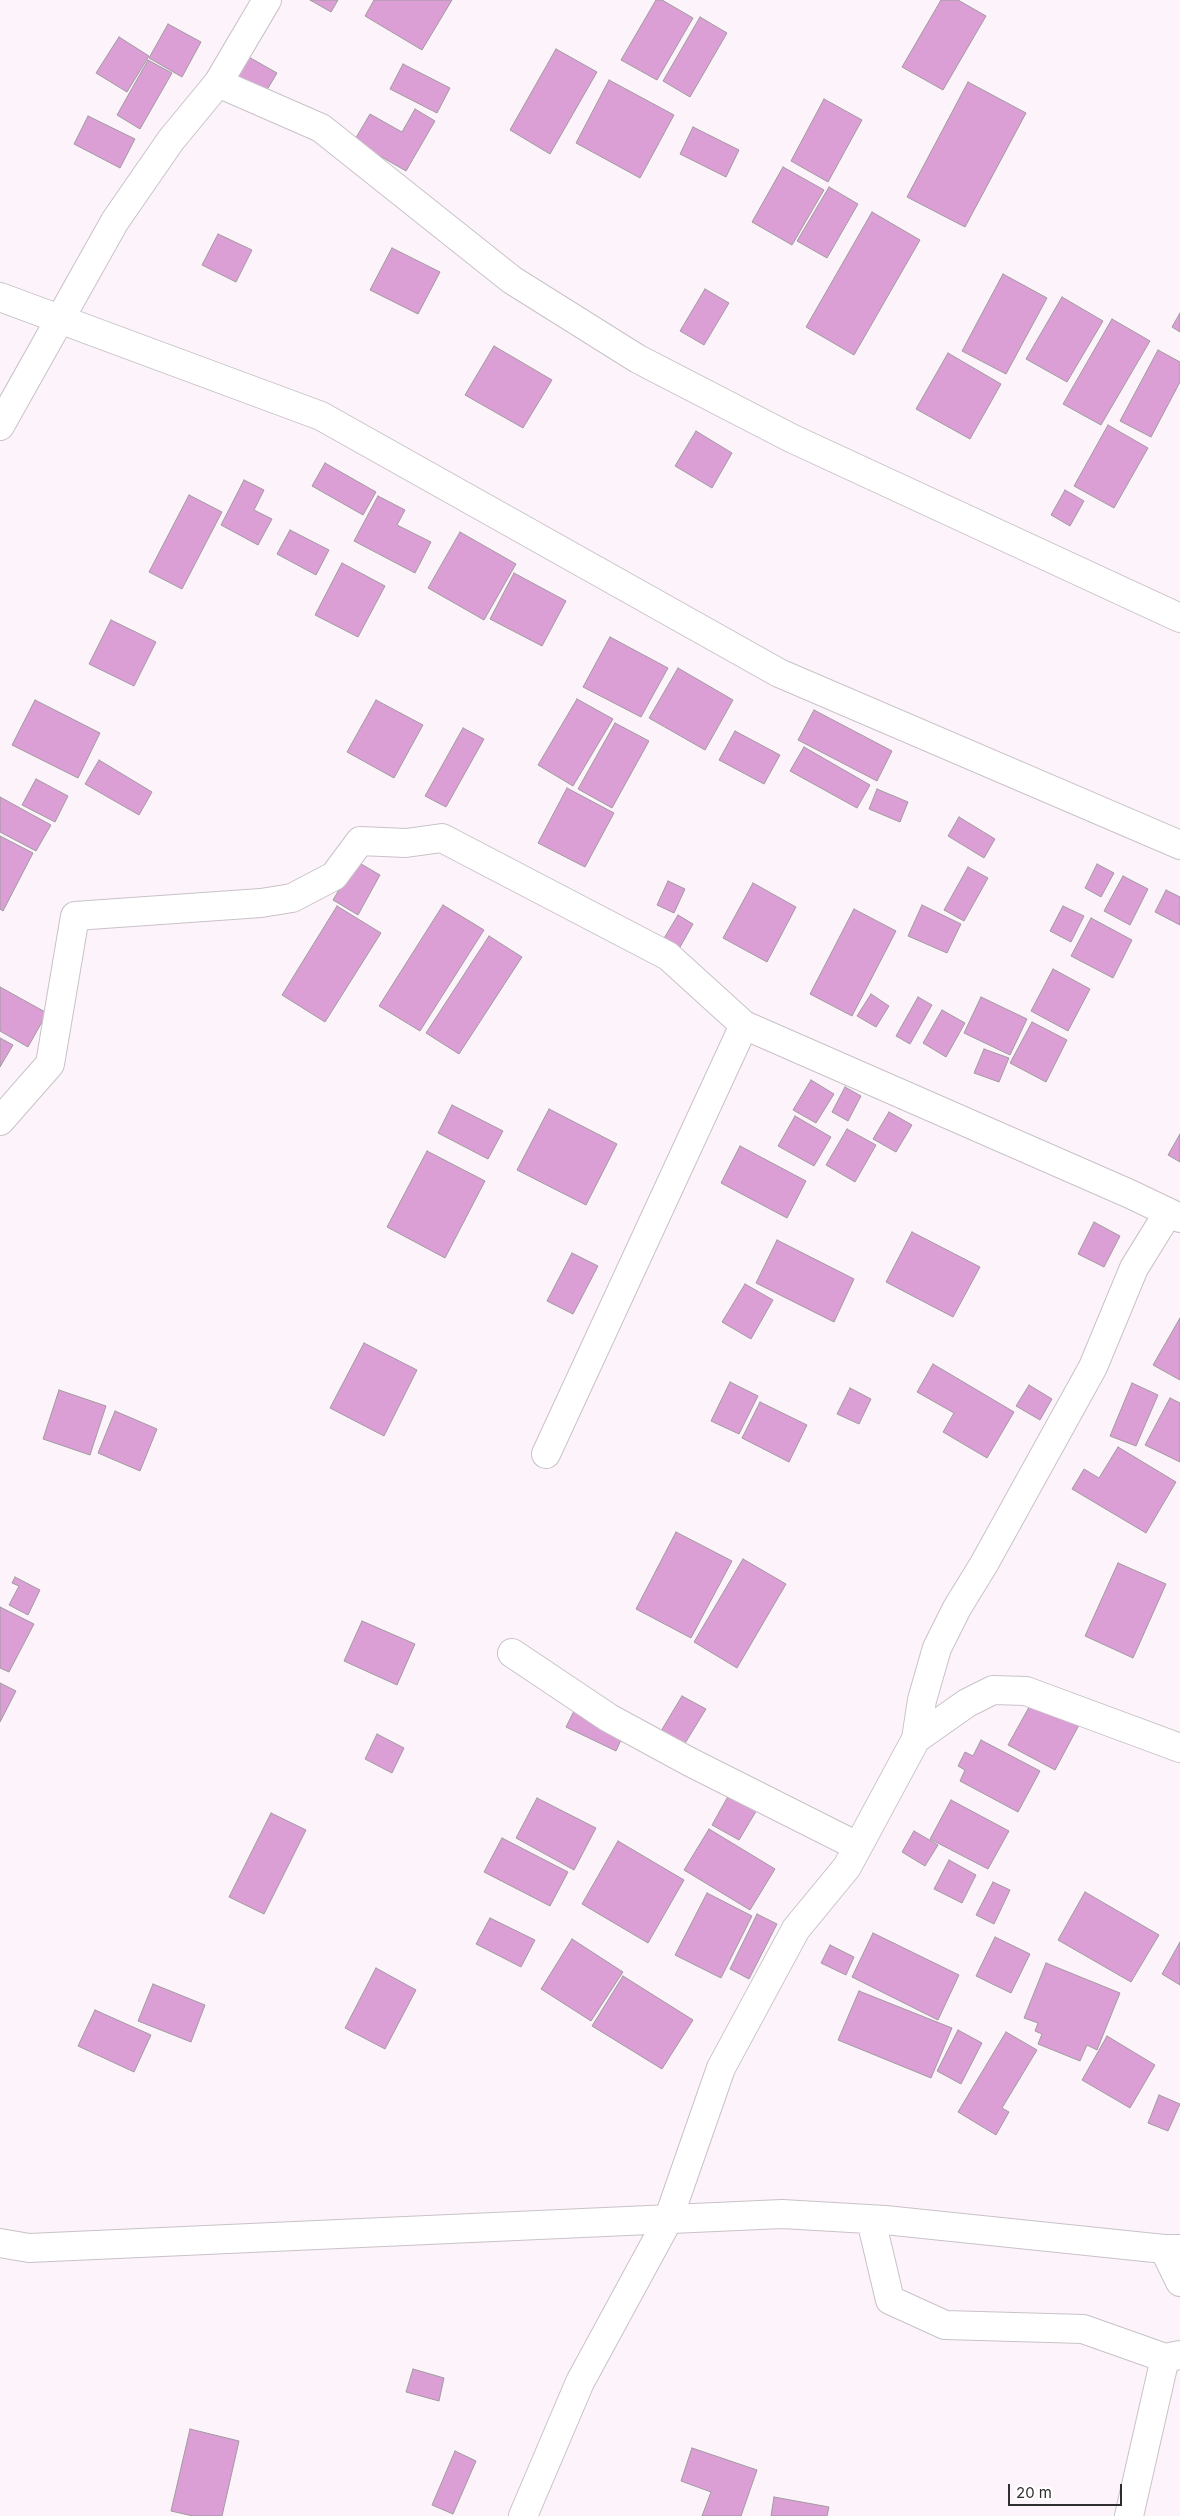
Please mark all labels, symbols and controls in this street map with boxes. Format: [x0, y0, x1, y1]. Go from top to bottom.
scale bar [1010, 2474, 1124, 2506]
text: 20 m [1016, 2483, 1052, 2502]

